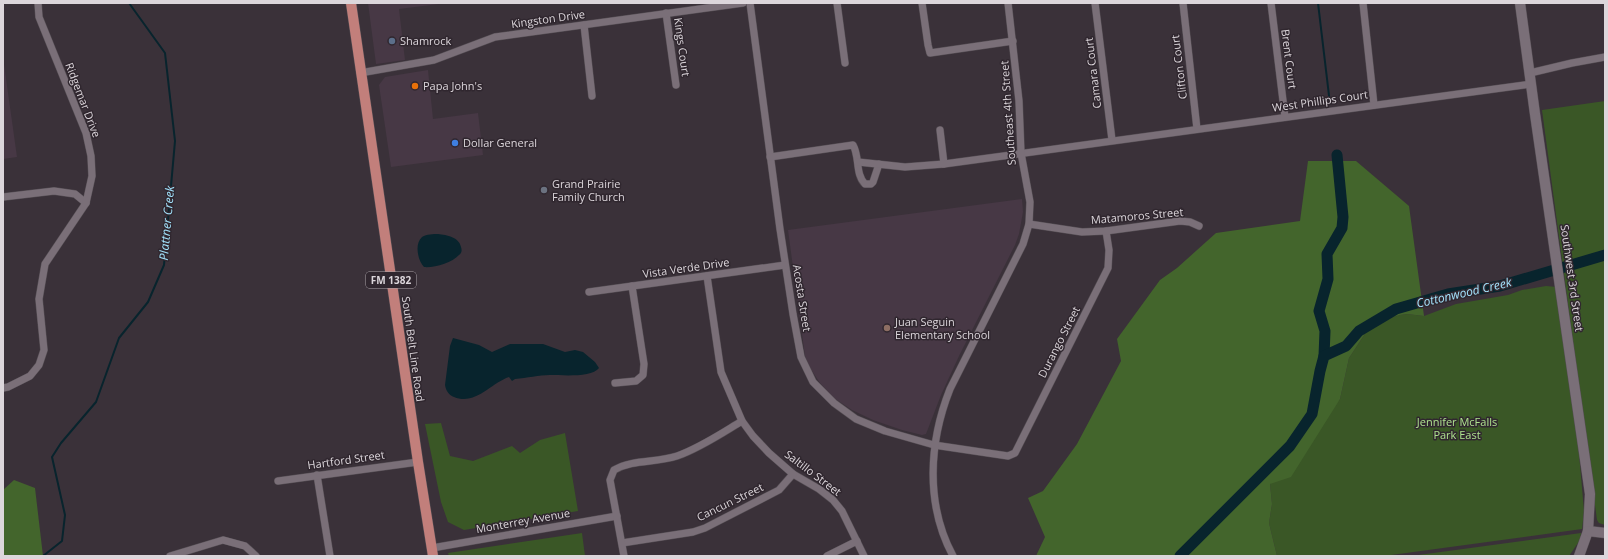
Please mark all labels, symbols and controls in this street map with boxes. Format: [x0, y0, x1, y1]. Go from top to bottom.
street label: Kingston Drive [510, 6, 586, 31]
street label: Kings Court [671, 17, 694, 77]
street label: Brent Court [1278, 28, 1301, 90]
place label: Shamrock [400, 33, 451, 48]
street label: Clifton Court [1167, 34, 1190, 100]
marker: Shamrock [387, 36, 397, 46]
street label: Camara Court [1081, 37, 1104, 109]
street label: Ridgemar Drive [62, 60, 105, 139]
street label: Southeast 4th Street [996, 60, 1019, 166]
place label: Papa John's [423, 78, 482, 93]
marker: Papa John's [410, 81, 420, 91]
street label: West Phillips Court [1271, 86, 1369, 115]
place label: Dollar General [463, 135, 537, 150]
marker: Dollar General [450, 138, 460, 148]
place label: Grand Prairie Family Church [552, 176, 625, 204]
water label: Plattner Creek [155, 184, 178, 261]
marker: Grand Prairie Family Church [539, 185, 549, 195]
street label: Matamoros Street [1090, 204, 1184, 227]
street label: Southwest 3rd Street [1558, 223, 1587, 332]
street label: Vista Verde Drive [642, 254, 730, 281]
street label: Acosta Street [790, 263, 815, 333]
road number: FM 1382 [366, 272, 416, 288]
water label: Cottonwood Creek [1415, 273, 1514, 312]
street label: South Belt Line Road [399, 295, 428, 403]
street label: Durango Street [1034, 303, 1083, 380]
place label: Juan Seguin Elementary School [894, 314, 990, 342]
marker: Juan Seguin Elementary School [882, 323, 892, 333]
park label: Jennifer McFalls Park East [1416, 414, 1497, 442]
street label: Saltillo Street [782, 446, 845, 499]
street label: Hartford Street [306, 447, 386, 472]
street label: Cancun Street [694, 479, 766, 524]
street label: Monterrey Avenue [475, 505, 571, 536]

